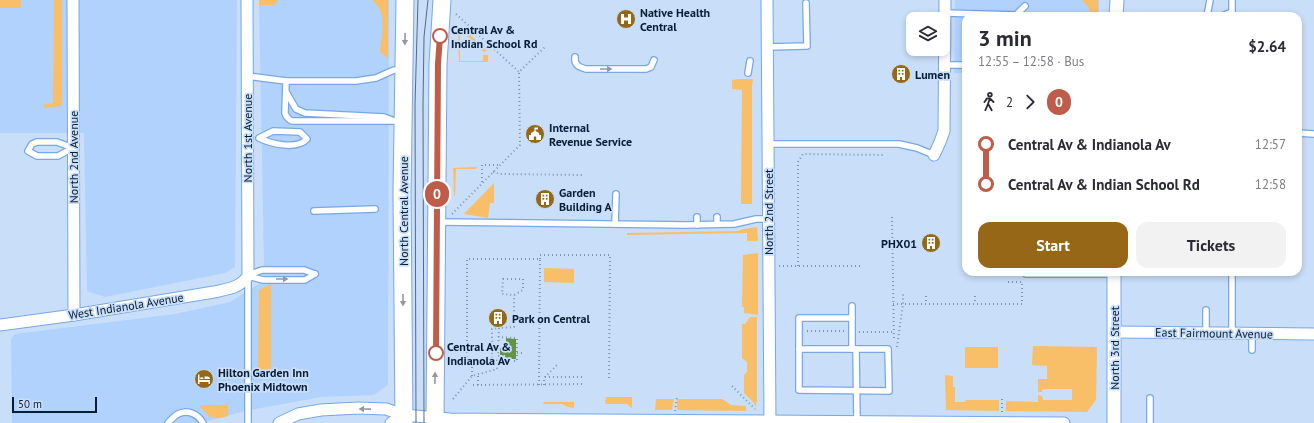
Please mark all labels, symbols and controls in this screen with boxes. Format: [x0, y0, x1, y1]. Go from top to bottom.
place label: Native Health Central [640, 5, 710, 34]
hospital icon: Native Health Central [615, 8, 637, 30]
map controls [906, 12, 950, 56]
button: layers [906, 12, 950, 56]
place label: Central Av & Indian School Rd [451, 22, 537, 51]
text: 3 min [978, 24, 1032, 52]
marker: Central Av & Indian School Rd [432, 28, 448, 44]
one-way arrow [401, 33, 408, 45]
text: $2.64 [1248, 37, 1286, 56]
text: 12:55 – 12:58 · Bus [978, 53, 1084, 70]
building icon: Lumen [890, 63, 912, 85]
one-way arrow [600, 66, 613, 72]
place label: Lumen [915, 67, 950, 82]
icon: walk [978, 91, 1000, 113]
icon: forward [1019, 91, 1041, 113]
text: 0 [1055, 93, 1063, 111]
street label: North 1st Avenue [240, 94, 255, 182]
text: 2 [1006, 94, 1013, 111]
street label: North 2nd Avenue [66, 111, 81, 203]
place label: Internal Revenue Service [549, 120, 632, 149]
public building icon: Internal Revenue Service [524, 123, 546, 145]
text: Central Av & Indianola Av [1008, 135, 1171, 154]
text: 12:57 [1255, 136, 1286, 153]
street label: North Central Avenue [396, 156, 411, 266]
street label: North 2nd Street [761, 169, 776, 255]
text: Central Av & Indian School Rd [1008, 175, 1200, 194]
text: 12:58 [1255, 176, 1286, 193]
line badge: 0 [424, 181, 450, 207]
text: 0 [433, 185, 441, 203]
place label: Garden Building A [559, 185, 613, 214]
building icon: Garden Building A [534, 188, 556, 210]
button: Start [978, 222, 1128, 268]
button: Tickets [1136, 222, 1286, 268]
building icon: PHX01 [920, 232, 942, 254]
place label: PHX01 [881, 236, 917, 251]
one-way arrow [276, 276, 289, 282]
street label: West Indianola Avenue [67, 289, 185, 323]
one-way arrow [400, 294, 406, 307]
street label: North 3rd Street [1107, 306, 1122, 390]
building icon: Park on Central [487, 307, 509, 329]
place label: Park on Central [512, 311, 590, 326]
street label: East Fairmount Avenue [1155, 324, 1273, 342]
place label: Central Av & Indianola Av [447, 339, 511, 368]
marker: Central Av & Indianola Av [428, 345, 444, 361]
place label: Hilton Garden Inn Phoenix Midtown [218, 365, 309, 394]
hotel icon: Hilton Garden Inn Phoenix Midtown [193, 368, 215, 390]
one-way arrow [432, 371, 438, 384]
scale bar [12, 395, 97, 414]
text: 50 m [18, 397, 42, 411]
one-way arrow [359, 405, 371, 412]

